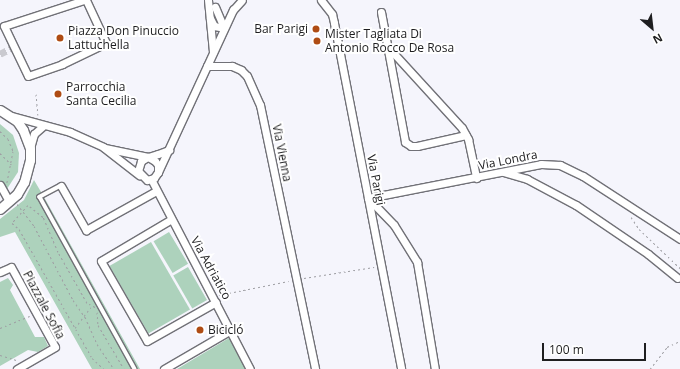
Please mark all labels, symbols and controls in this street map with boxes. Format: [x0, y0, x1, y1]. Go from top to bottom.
north arrow [632, 8, 672, 48]
place label: Bar Parigi [254, 22, 308, 36]
place label: Piazza Don Pinuccio Lattuchella [68, 24, 179, 52]
marker: Bar Parigi [311, 24, 321, 34]
place label: Mister Tagliata Di Antonio Rocco De Rosa [325, 27, 454, 55]
text: N [650, 30, 665, 48]
marker: Piazza Don Pinuccio Lattuchella [55, 33, 65, 43]
marker: Mister Tagliata Di Antonio Rocco De Rosa [312, 36, 322, 46]
place label: Parrocchia Santa Cecilia [66, 80, 136, 108]
marker: Parrocchia Santa Cecilia [53, 89, 63, 99]
street label: Via Vienna [269, 123, 295, 183]
street label: Via Londra [477, 147, 539, 173]
street label: Via Parigi [364, 153, 388, 207]
street label: Via Adriatico [188, 234, 234, 302]
street label: Piazzale Sofia [20, 268, 68, 342]
place label: Bicicló [208, 323, 244, 337]
marker: Bicicló [195, 325, 205, 335]
scale bar [544, 335, 648, 361]
text: 100 m [549, 341, 584, 358]

